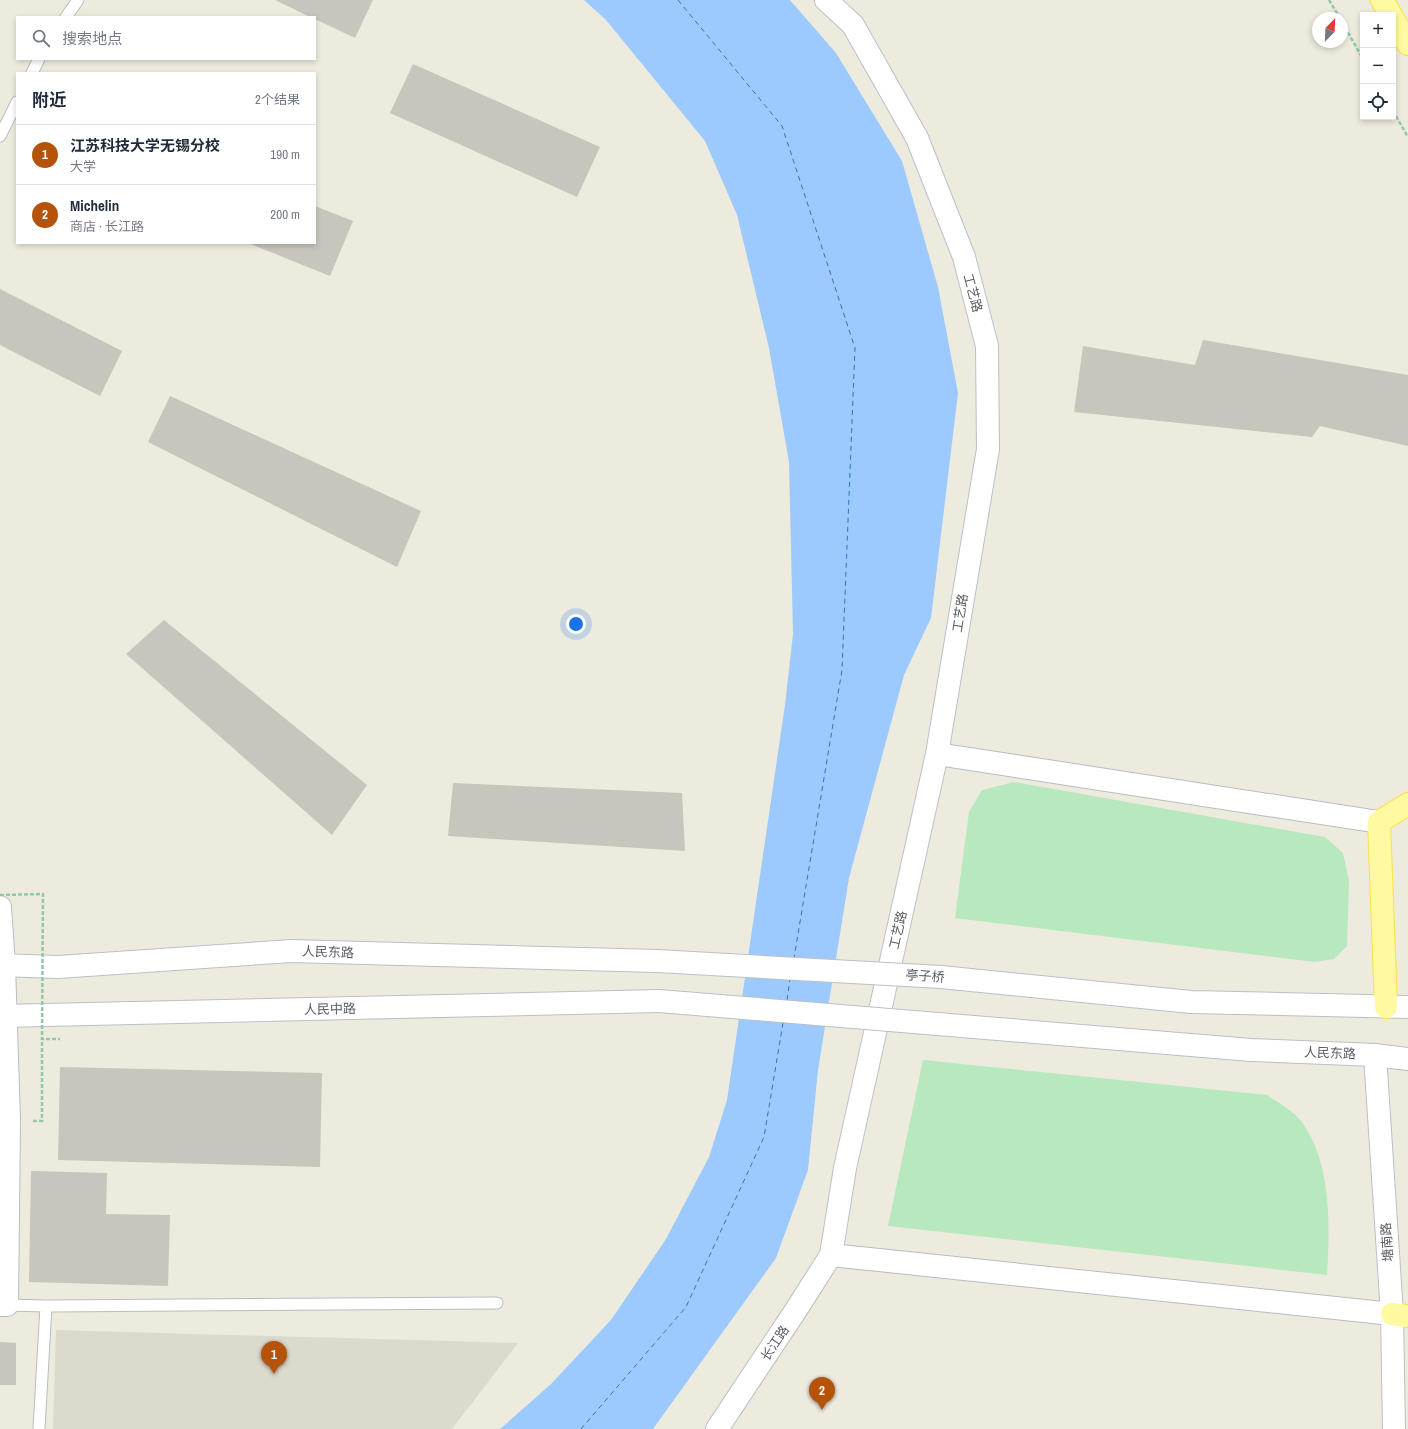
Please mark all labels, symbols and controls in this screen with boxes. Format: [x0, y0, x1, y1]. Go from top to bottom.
north arrow [1312, 12, 1348, 48]
map controls [1360, 12, 1396, 120]
button: + [1360, 12, 1396, 48]
search box [16, 16, 316, 60]
icon: search [30, 27, 52, 49]
text: 搜索地点 [62, 28, 122, 49]
button: − [1360, 48, 1396, 84]
button: locate [1360, 84, 1396, 120]
text: 附近 [32, 88, 66, 111]
text: 2个结果 [255, 91, 300, 108]
text: 江苏科技大学无锡分校 [70, 135, 220, 156]
text: 1 [42, 146, 48, 163]
text: 190 m [270, 146, 300, 163]
text: 大学 [70, 158, 96, 175]
text: Michelin [70, 195, 119, 216]
text: 2 [42, 206, 48, 223]
text: 200 m [270, 206, 300, 223]
text: 商店 · 长江路 [70, 218, 144, 235]
street label: 工艺路 [960, 272, 986, 314]
street label: 工艺路 [949, 592, 971, 634]
your location [566, 614, 586, 634]
street label: 工艺路 [885, 909, 911, 951]
street label: 人民东路 [302, 943, 354, 961]
street label: 亭子桥 [905, 966, 945, 986]
street label: 人民中路 [304, 1000, 356, 1018]
street label: 人民东路 [1304, 1044, 1356, 1062]
street label: 塘南路 [1377, 1222, 1397, 1262]
street label: 长江路 [757, 1322, 793, 1364]
pin: 1 [261, 1341, 287, 1374]
pin: 2 [809, 1377, 835, 1410]

